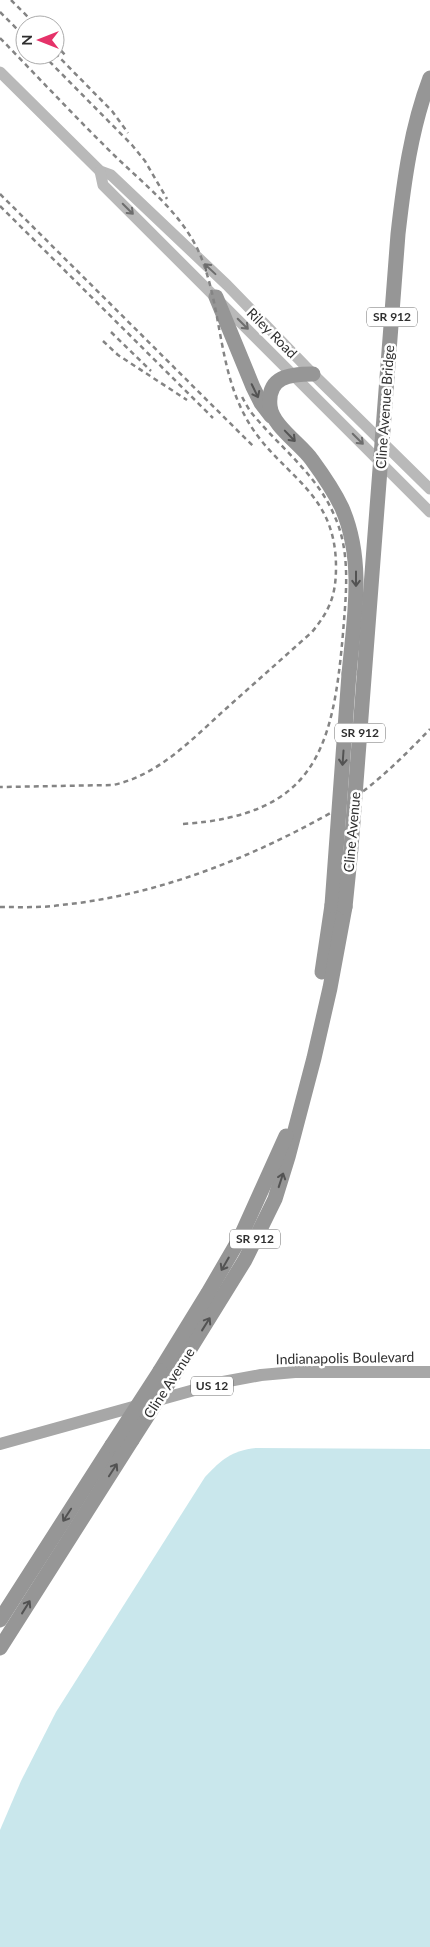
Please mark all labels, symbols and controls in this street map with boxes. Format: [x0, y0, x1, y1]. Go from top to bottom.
north arrow [15, 15, 65, 65]
text: N [18, 35, 35, 45]
one-way arrow [122, 203, 134, 216]
one-way arrow [204, 263, 217, 275]
street label: Riley Road [244, 304, 301, 361]
road number: SR 912 [367, 308, 417, 326]
one-way arrow [237, 318, 249, 331]
street label: Cline Avenue Bridge [372, 345, 397, 469]
one-way arrow [251, 383, 260, 398]
one-way arrow [284, 429, 296, 442]
one-way arrow [351, 433, 363, 445]
one-way arrow [351, 570, 361, 587]
road number: SR 912 [335, 724, 385, 742]
one-way arrow [338, 750, 347, 766]
street label: Cline Avenue [340, 791, 363, 873]
one-way arrow [276, 1173, 286, 1189]
road number: SR 912 [230, 1230, 280, 1248]
one-way arrow [220, 1256, 230, 1271]
one-way arrow [201, 1317, 211, 1331]
street label: Cline Avenue [139, 1344, 198, 1421]
street label: Indianapolis Boulevard [276, 1348, 414, 1367]
road number: US 12 [191, 1376, 233, 1395]
one-way arrow [108, 1463, 118, 1477]
one-way arrow [62, 1508, 72, 1522]
one-way arrow [21, 1600, 31, 1614]

